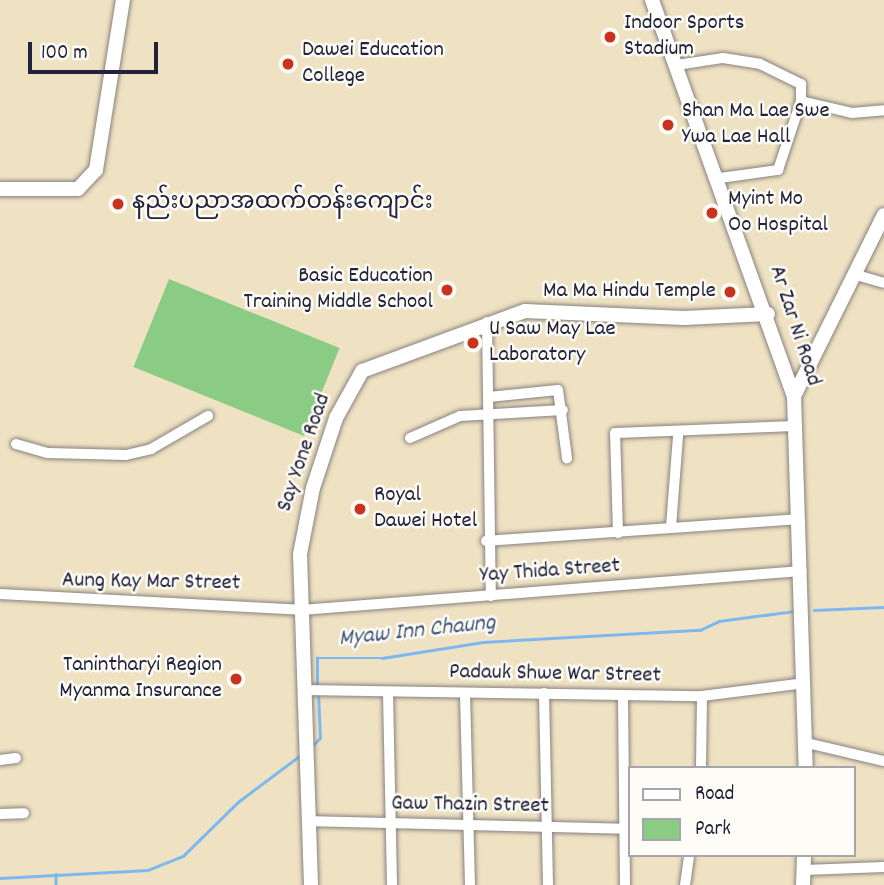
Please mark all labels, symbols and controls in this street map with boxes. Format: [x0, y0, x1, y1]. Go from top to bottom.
place label: Indoor Sports Stadium [624, 10, 744, 64]
scale bar [32, 28, 161, 72]
marker: Indoor Sports Stadium [602, 29, 618, 45]
place label: Dawei Education College [302, 37, 444, 91]
text: 100 m [41, 39, 88, 69]
marker: Dawei Education College [280, 56, 296, 72]
place label: Shan Ma Lae Swe Ywa Lae Hall [682, 98, 830, 152]
marker: Shan Ma Lae Swe Ywa Lae Hall [660, 117, 676, 133]
place label: Myint Mo Oo Hospital [728, 186, 828, 240]
place label: နည်းပညာအထက်တန်းကျောင်း [132, 190, 433, 218]
marker: နည်းပညာအထက်တန်းကျောင်း [110, 196, 126, 212]
marker: Myint Mo Oo Hospital [702, 203, 722, 223]
street label: Ar Zar Ni Road [762, 262, 826, 390]
place label: Basic Education Training Middle School [243, 263, 433, 317]
place label: Ma Ma Hindu Temple [543, 278, 716, 306]
marker: Basic Education Training Middle School [439, 282, 455, 298]
marker: Ma Ma Hindu Temple [722, 284, 738, 300]
place label: U Saw May Lae Laboratory [489, 316, 616, 370]
marker: U Saw May Lae Laboratory [463, 333, 483, 353]
street label: Say Yone Road [272, 390, 338, 516]
place label: Royal Dawei Hotel [374, 482, 477, 536]
marker: Royal Dawei Hotel [352, 501, 368, 517]
street label: Yay Thida Street [479, 553, 621, 591]
street label: Aung Kay Mar Street [62, 568, 240, 598]
water label: Myaw Inn Chaung [337, 609, 497, 655]
place label: Tanintharyi Region Myanma Insurance [59, 652, 222, 706]
street label: Padauk Shwe War Street [449, 659, 661, 691]
marker: Tanintharyi Region Myanma Insurance [228, 671, 244, 687]
legend [628, 766, 856, 857]
text: Road [695, 780, 734, 810]
street label: Gaw Thazin Street [391, 791, 549, 821]
text: Park [695, 815, 731, 845]

